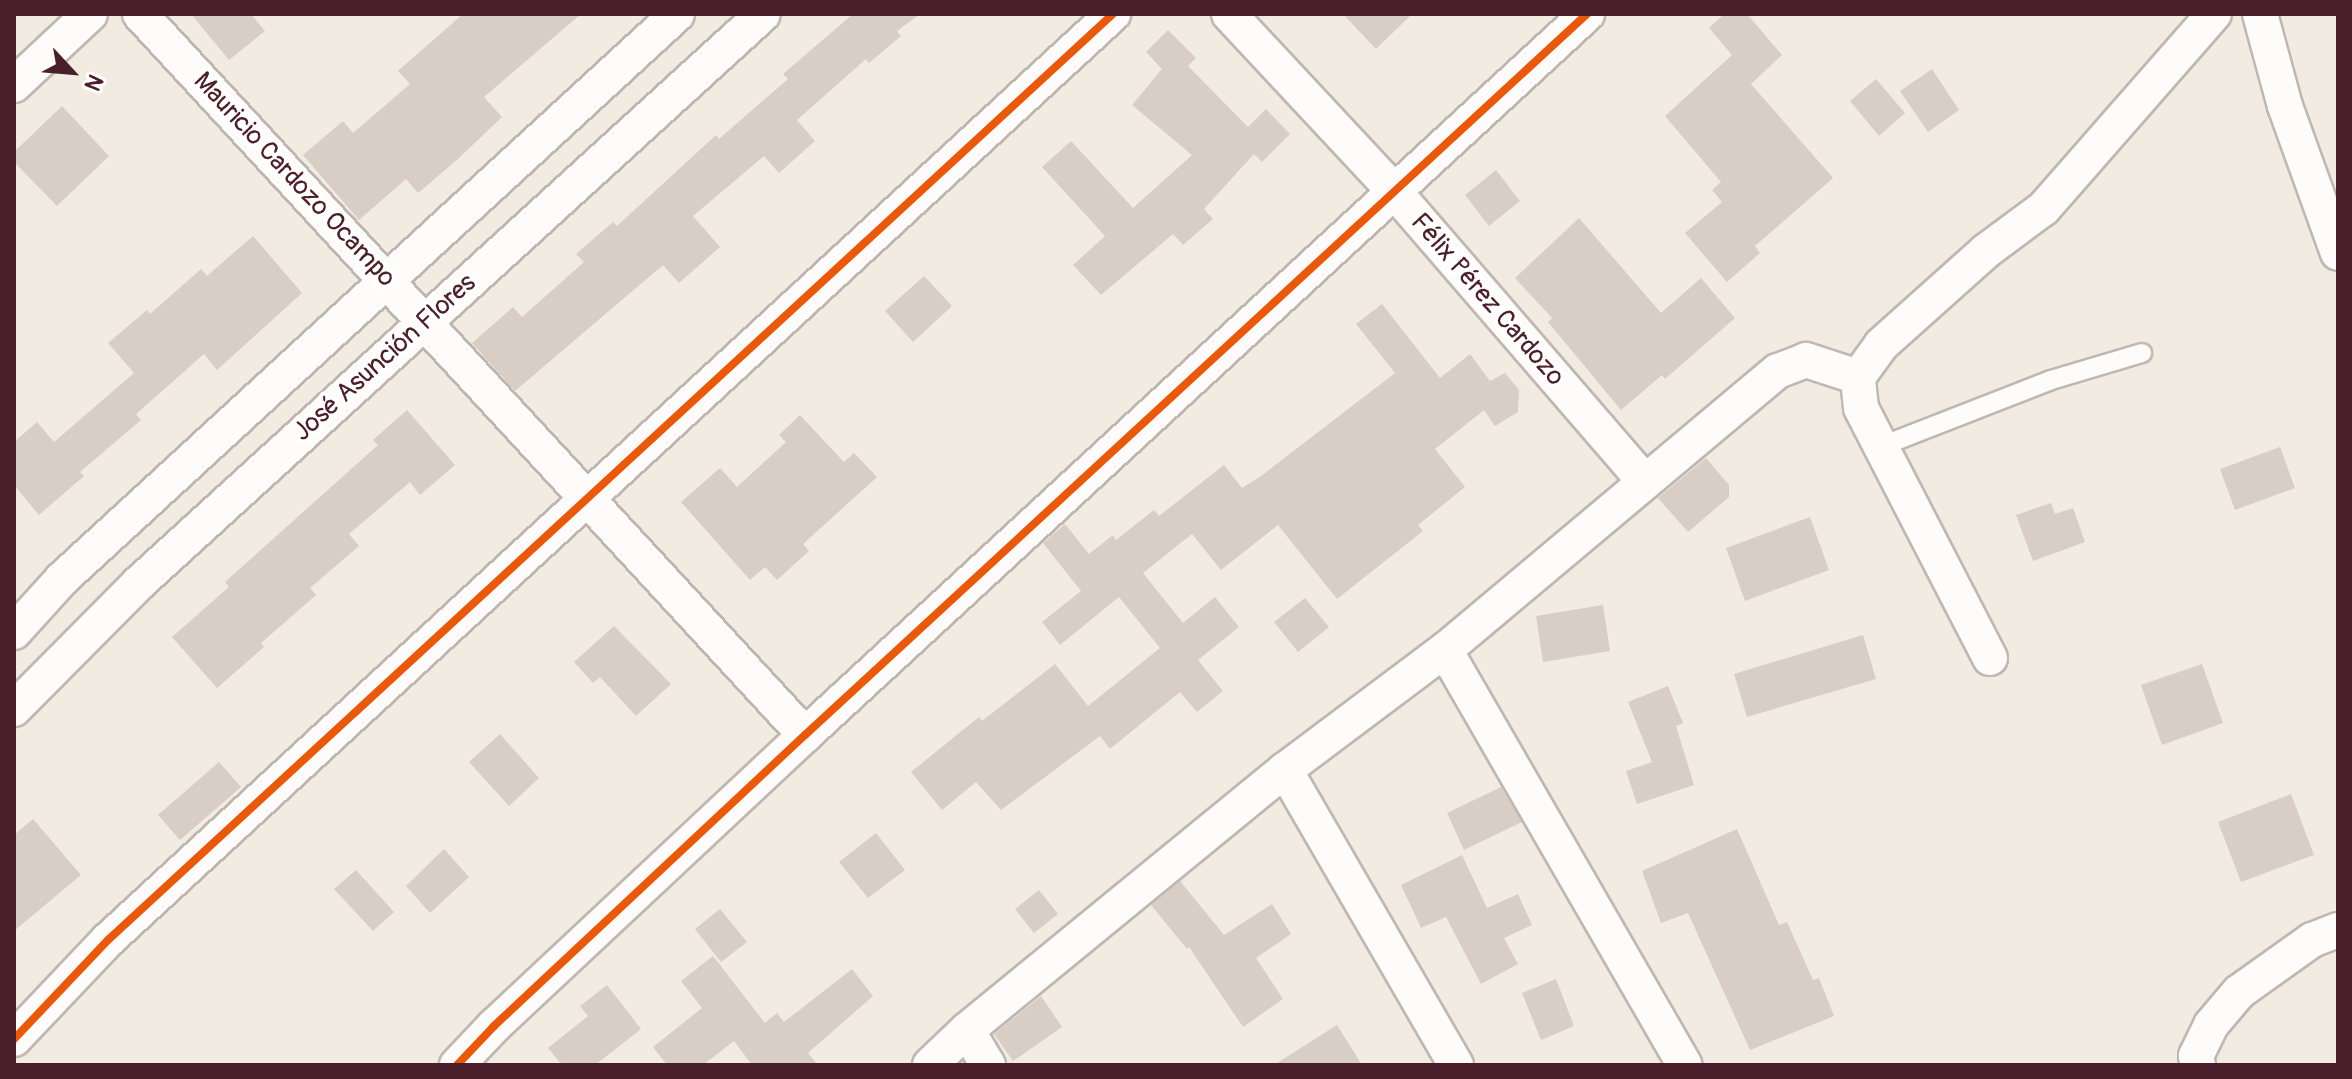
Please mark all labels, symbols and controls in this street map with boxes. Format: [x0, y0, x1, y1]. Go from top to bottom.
north arrow [32, 32, 112, 112]
street label: Mauricio Cardozo Ocampo [186, 66, 402, 294]
text: N [78, 70, 109, 95]
street label: Félix Pérez Cardozo [1404, 207, 1570, 393]
street label: José Asunción Flores [287, 268, 483, 448]

